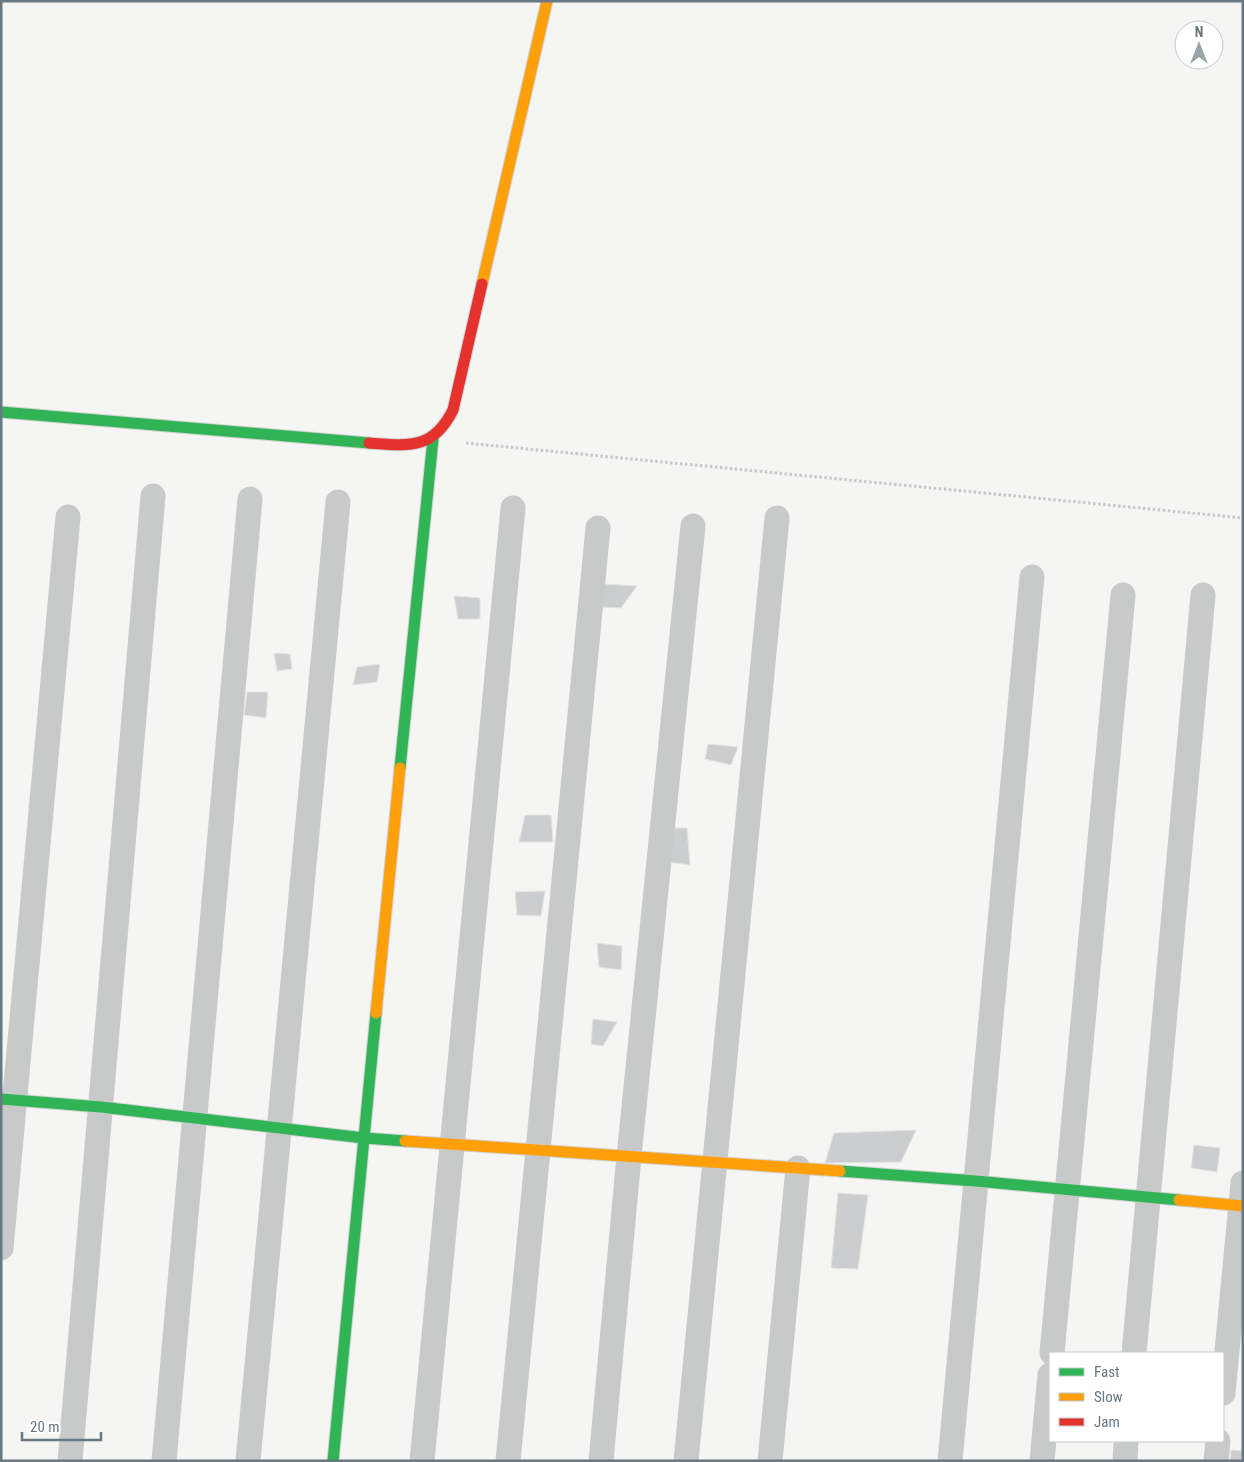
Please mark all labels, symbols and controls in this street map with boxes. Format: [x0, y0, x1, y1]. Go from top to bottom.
north arrow [1174, 20, 1224, 70]
text: N [1195, 24, 1203, 40]
legend [1049, 1352, 1224, 1442]
text: Fast [1094, 1363, 1119, 1381]
text: Slow [1094, 1388, 1123, 1406]
scale bar [22, 1410, 101, 1442]
text: Jam [1094, 1413, 1120, 1431]
text: 20 m [30, 1418, 60, 1436]

